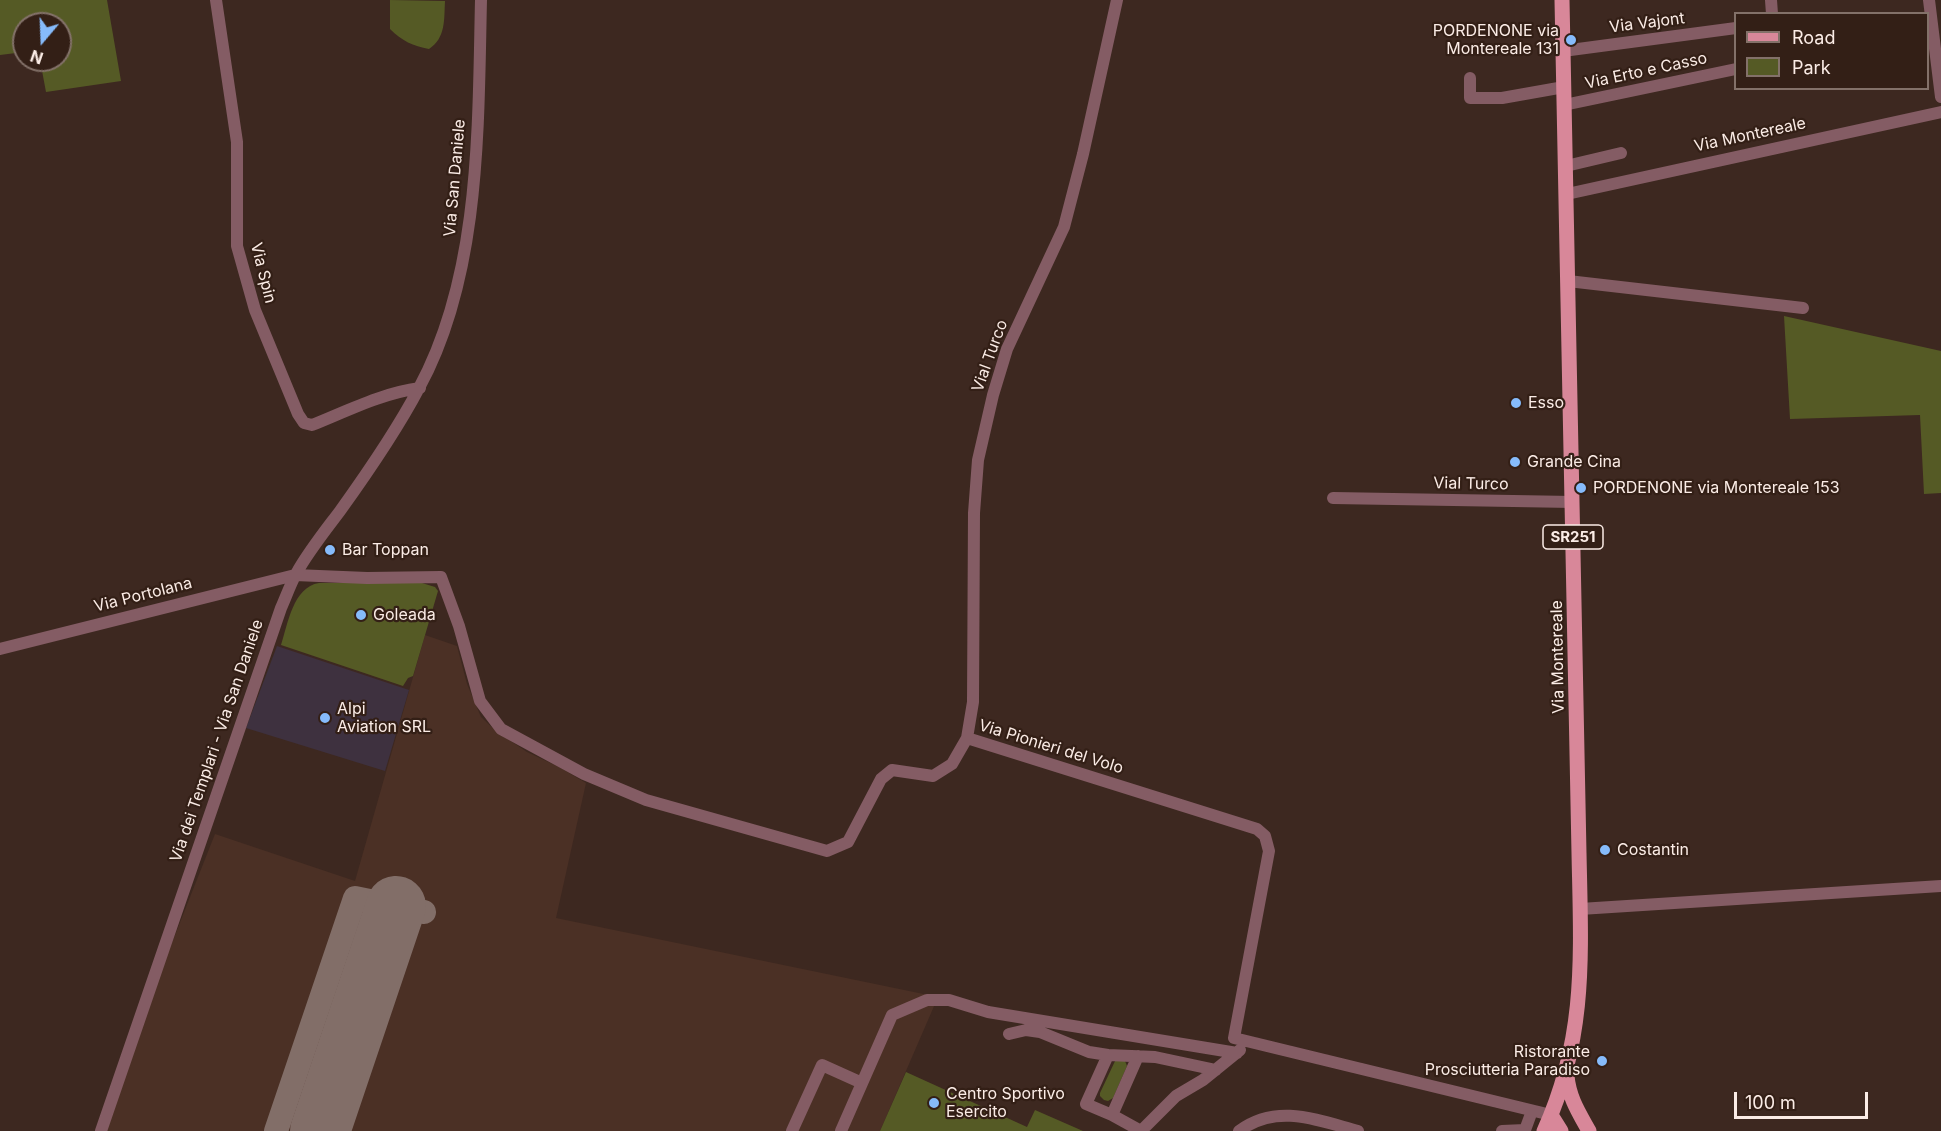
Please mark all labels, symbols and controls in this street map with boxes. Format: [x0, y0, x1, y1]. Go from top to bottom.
street label: Via Vajont [1608, 9, 1686, 37]
north arrow [12, 12, 72, 72]
legend [1734, 12, 1929, 90]
place label: PORDENONE via Montereale 131 [1433, 21, 1559, 59]
text: Road [1792, 27, 1835, 48]
marker: PORDENONE via Montereale 131 [1564, 33, 1578, 47]
text: N [28, 46, 46, 69]
street label: Via Erto e Casso [1583, 49, 1709, 93]
text: Park [1792, 57, 1831, 78]
street label: Via Montereale [1692, 114, 1808, 156]
street label: Via San Daniele [440, 118, 470, 238]
street label: Via Spin [246, 241, 280, 305]
street label: Vial Turco [968, 317, 1012, 395]
place label: Esso [1528, 393, 1564, 413]
marker: Esso [1509, 396, 1523, 410]
place label: Grande Cina [1527, 452, 1621, 472]
marker: Grande Cina [1508, 455, 1522, 469]
street label: Vial Turco [1433, 474, 1509, 494]
place label: PORDENONE via Montereale 153 [1593, 478, 1840, 498]
marker: PORDENONE via Montereale 153 [1574, 481, 1588, 495]
road number: SR251 [1543, 525, 1603, 549]
place label: Bar Toppan [342, 540, 429, 560]
marker: Bar Toppan [323, 543, 337, 557]
street label: Via Portolana [92, 574, 194, 616]
street label: Via Montereale [1547, 600, 1569, 714]
place label: Goleada [373, 605, 436, 625]
marker: Goleada [354, 608, 368, 622]
street label: Via dei Templari - Via San Daniele [166, 617, 268, 865]
place label: Alpi Aviation SRL [337, 699, 431, 737]
marker: Alpi Aviation SRL [318, 711, 332, 725]
street label: Via Pionieri del Volo [976, 716, 1126, 778]
place label: Costantin [1617, 840, 1689, 860]
marker: Costantin [1598, 843, 1612, 857]
place label: Ristorante Prosciutteria Paradiso [1425, 1042, 1590, 1080]
marker: Ristorante Prosciutteria Paradiso [1595, 1054, 1609, 1068]
scale bar [1737, 1080, 1870, 1118]
place label: Centro Sportivo Esercito [946, 1084, 1065, 1122]
text: 100 m [1745, 1092, 1796, 1113]
marker: Centro Sportivo Esercito [927, 1096, 941, 1110]

